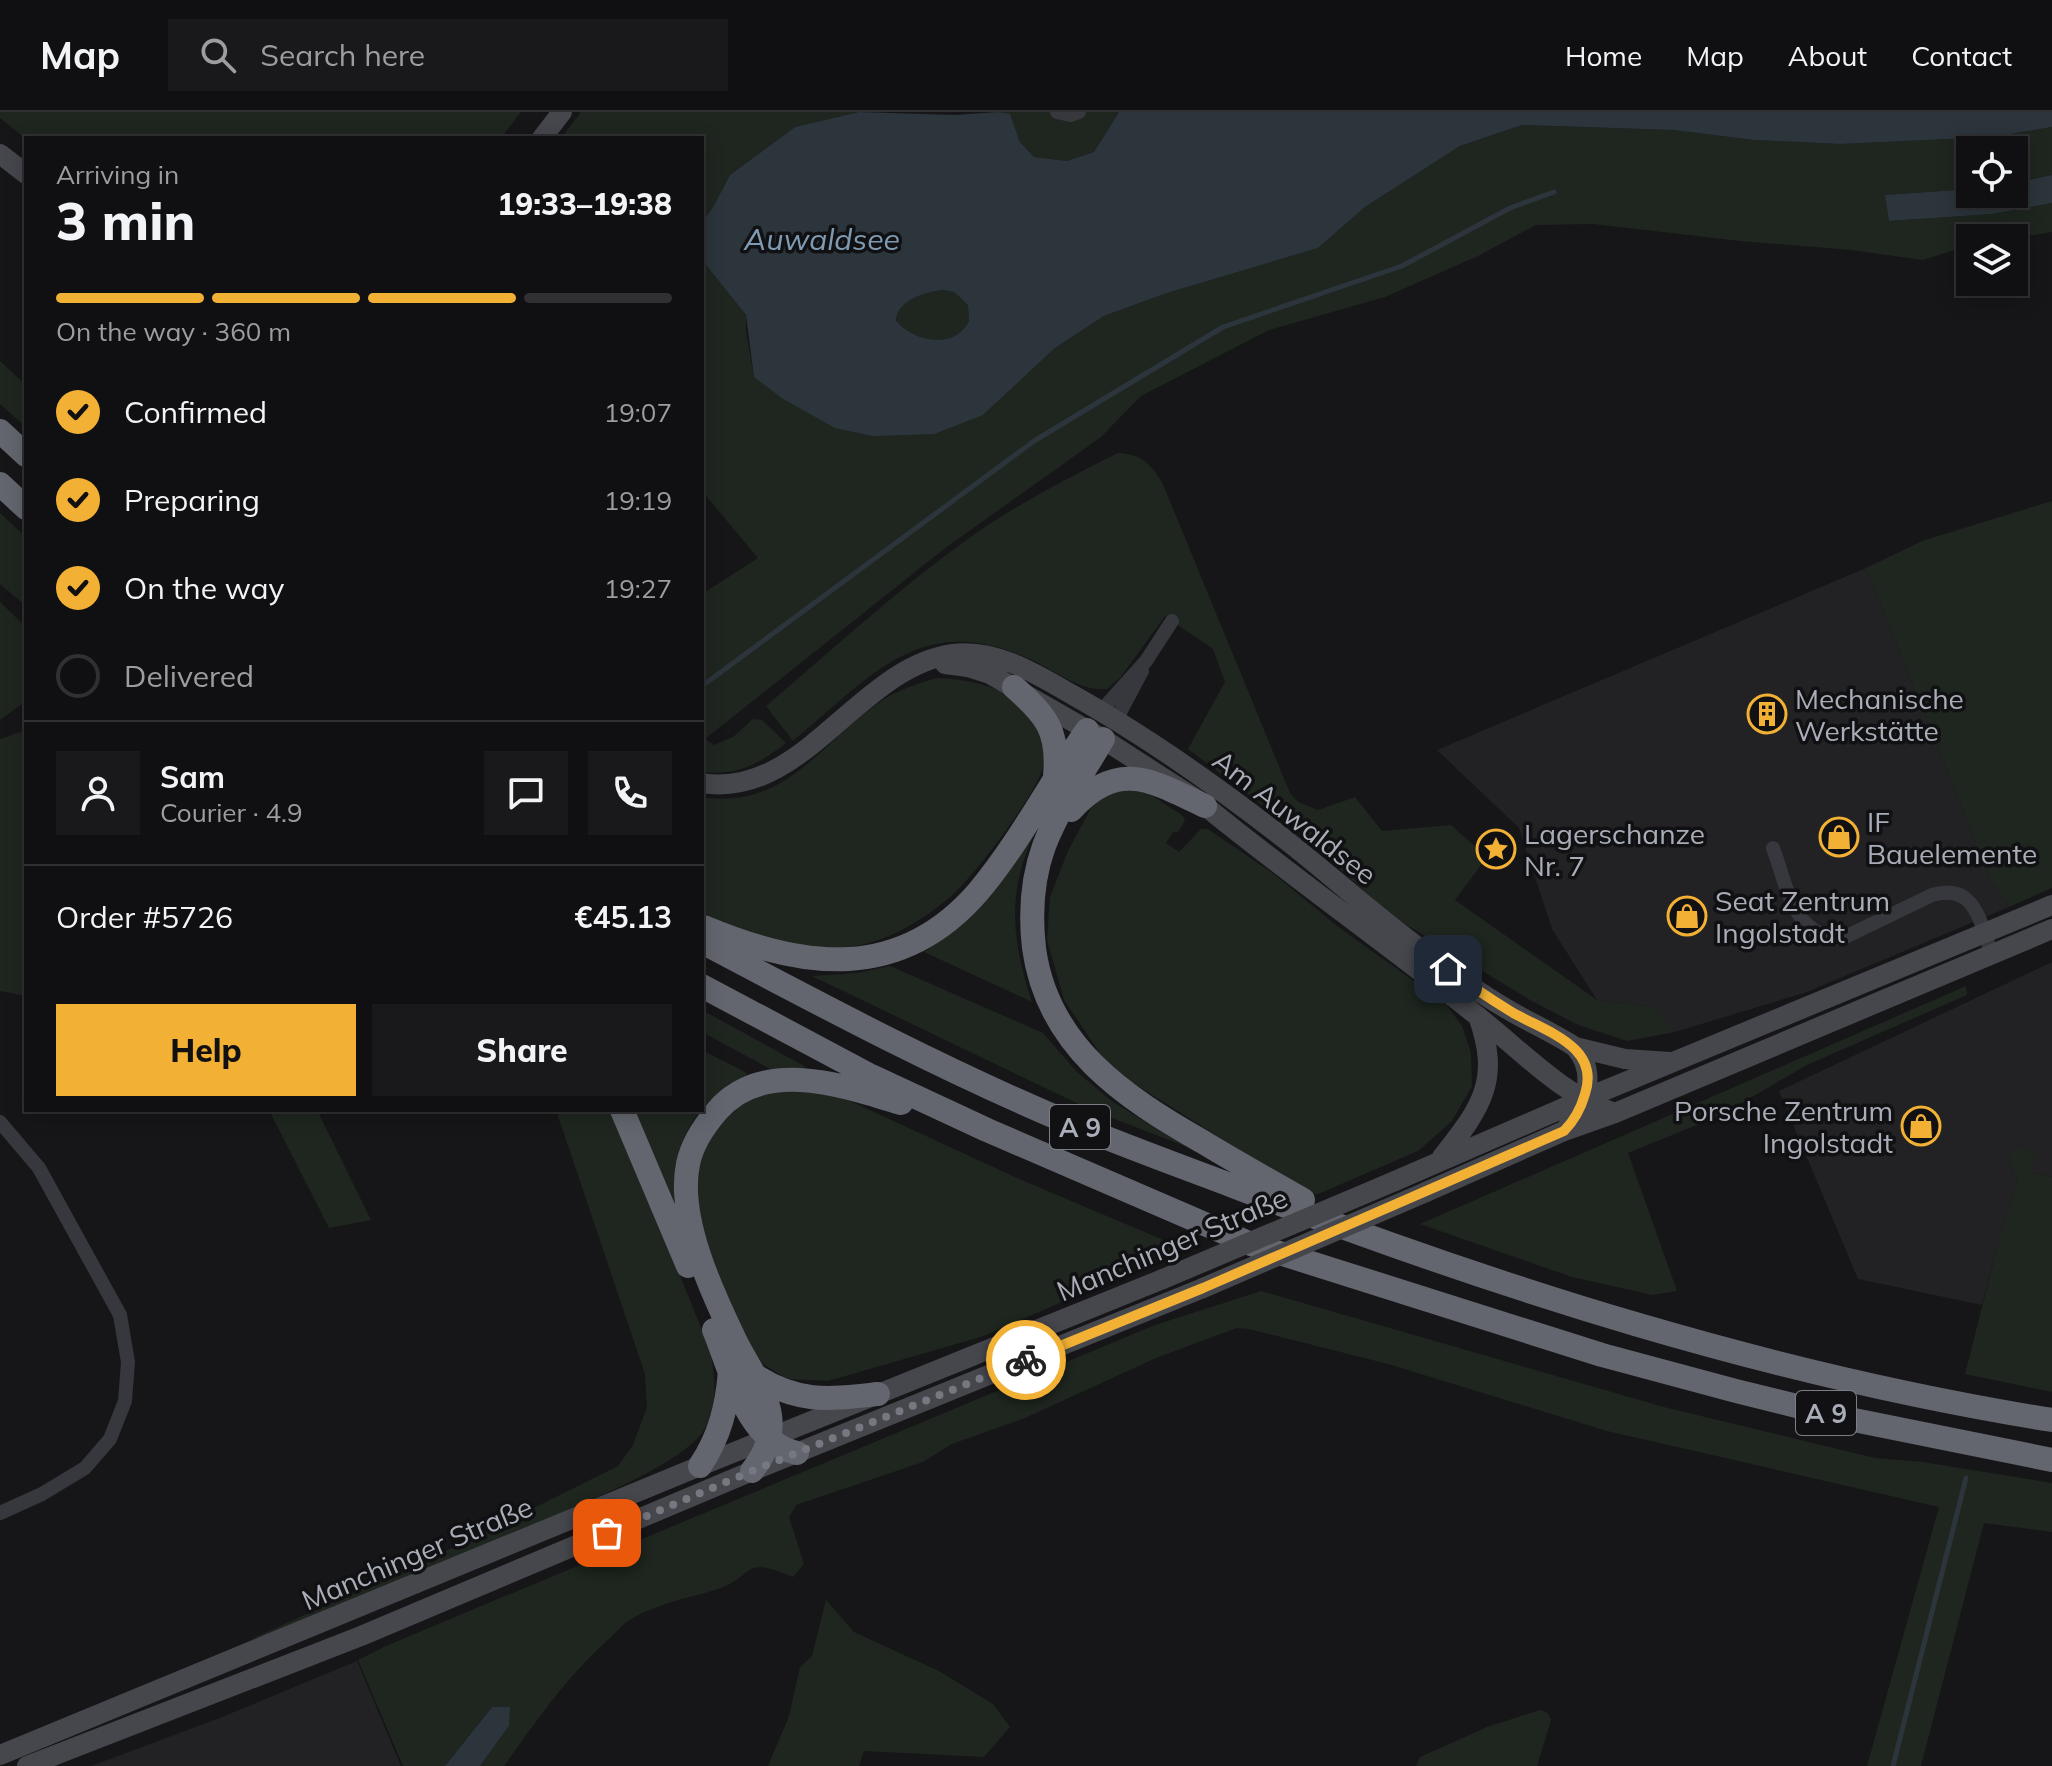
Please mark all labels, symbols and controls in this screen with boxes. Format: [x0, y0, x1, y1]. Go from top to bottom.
search box [168, 19, 728, 91]
text: Map [40, 31, 120, 79]
icon: search [196, 33, 240, 77]
text: Search here [260, 36, 425, 74]
text: Home [1565, 38, 1642, 73]
text: Map [1686, 38, 1744, 73]
text: About [1788, 38, 1867, 73]
text: Contact [1911, 38, 2012, 73]
map controls [1956, 136, 2028, 296]
button: locate [1956, 136, 2028, 208]
text: Arriving in [56, 158, 179, 191]
text: 19:33–19:38 [497, 185, 672, 223]
text: 3 min [56, 188, 195, 253]
water label: Auwaldsee [743, 220, 900, 258]
button: layers [1956, 224, 2028, 296]
text: On the way · 360 m [56, 315, 291, 348]
icon: check [56, 390, 100, 434]
text: Confirmed [124, 393, 267, 431]
text: 19:07 [604, 396, 672, 429]
icon: check [56, 478, 100, 522]
text: Preparing [124, 481, 260, 519]
text: 19:19 [604, 484, 672, 517]
icon: check [56, 566, 100, 610]
text: On the way [124, 569, 284, 607]
text: 19:27 [604, 572, 672, 605]
text: Delivered [124, 657, 254, 695]
place label: Mechanische Werkstätte [1795, 681, 1964, 748]
building icon: Mechanische Werkstätte [1746, 693, 1788, 735]
street label: Am Auwaldsee [1206, 742, 1384, 892]
button: person [56, 751, 140, 835]
button: chat [484, 751, 568, 835]
button: phone [588, 751, 672, 835]
text: Sam [160, 758, 225, 796]
text: Courier · 4.9 [160, 796, 303, 829]
place label: IF Bauelemente [1867, 804, 2037, 871]
place label: Lagerschanze Nr. 7 [1524, 816, 1705, 883]
shop icon: IF Bauelemente [1818, 816, 1860, 858]
place icon: Lagerschanze Nr. 7 [1475, 828, 1517, 870]
place label: Seat Zentrum Ingolstadt [1715, 883, 1890, 950]
shop icon: Seat Zentrum Ingolstadt [1666, 895, 1708, 937]
text: Order #5726 [56, 898, 233, 936]
text: €45.13 [575, 898, 672, 936]
pin [1414, 935, 1482, 1003]
icon: home [1426, 947, 1470, 991]
button: Help [56, 1004, 356, 1096]
button: Share [372, 1004, 672, 1096]
place label: Porsche Zentrum Ingolstadt [1674, 1093, 1893, 1160]
road number: A 9 [1050, 1105, 1110, 1149]
shop icon: Porsche Zentrum Ingolstadt [1900, 1105, 1942, 1147]
street label: Manchinger Straße [1051, 1180, 1293, 1308]
courier [986, 1320, 1066, 1400]
icon: bike [1004, 1338, 1048, 1382]
road number: A 9 [1796, 1391, 1856, 1435]
street label: Manchinger Straße [296, 1489, 538, 1617]
pin [573, 1499, 641, 1567]
icon: bag [585, 1511, 629, 1555]

